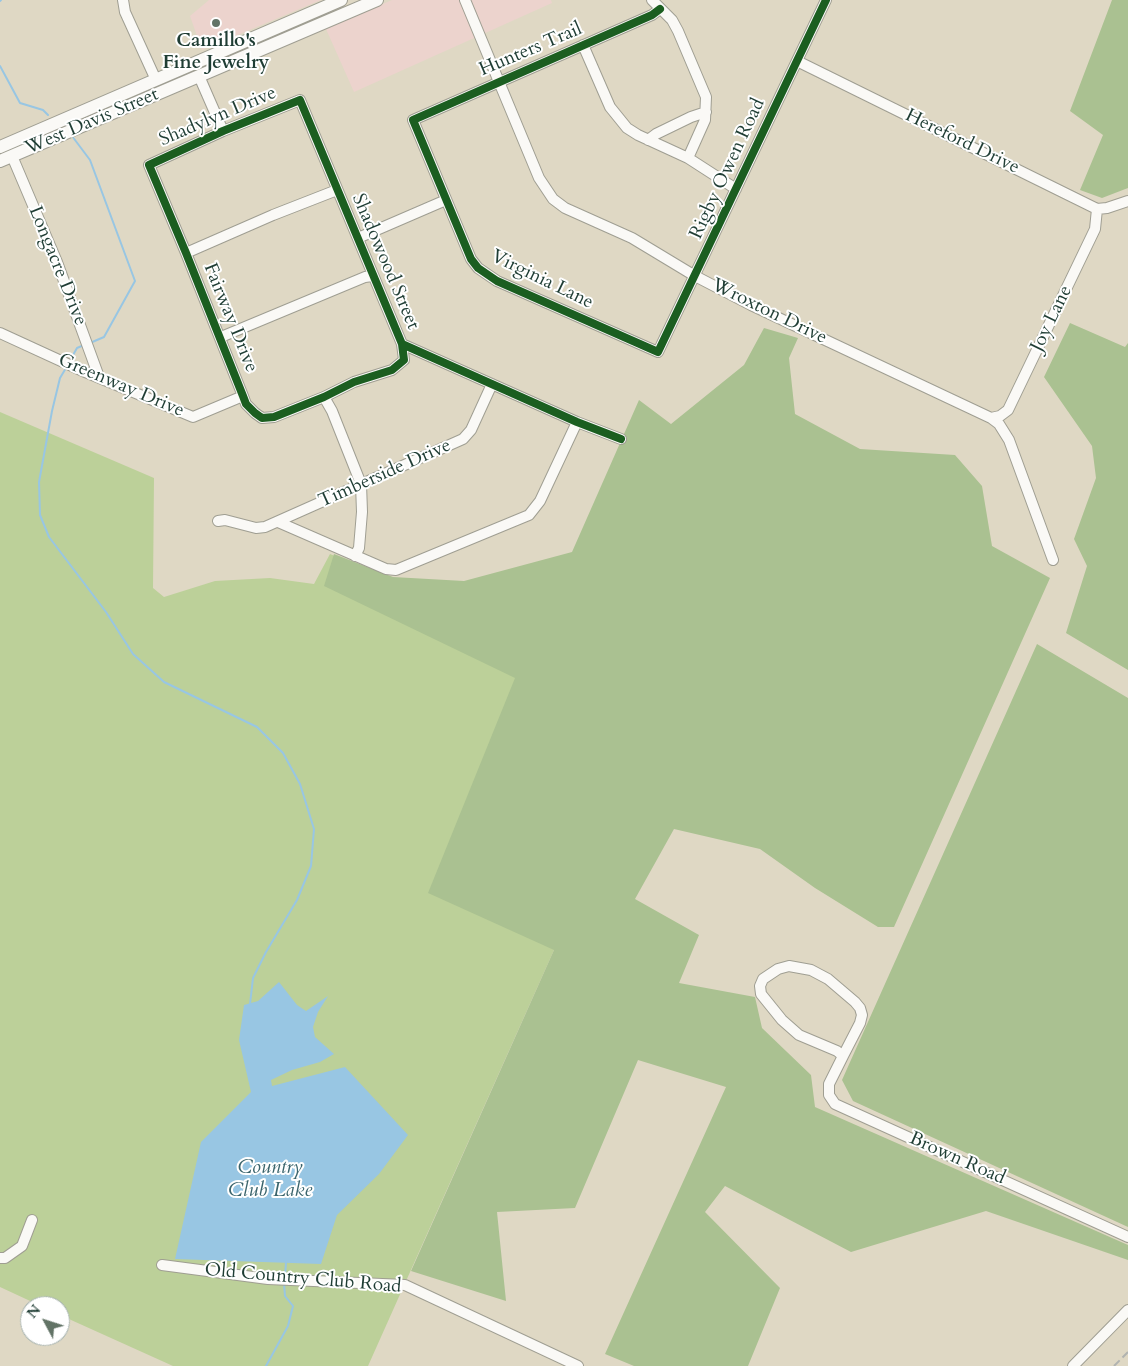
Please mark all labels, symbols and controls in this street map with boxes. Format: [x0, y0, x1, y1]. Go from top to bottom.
marker: Camillo's Fine Jewelry [210, 17, 222, 29]
street label: Hunters Trail [476, 18, 586, 82]
place label: Camillo's Fine Jewelry [163, 31, 269, 75]
street label: Shadylyn Drive [156, 82, 280, 152]
street label: West Davis Street [22, 84, 162, 160]
street label: Rigby Owen Road [685, 95, 771, 243]
street label: Hereford Drive [901, 105, 1023, 179]
street label: Shadowood Street [346, 191, 424, 333]
street label: Longacre Drive [23, 203, 91, 329]
street label: Virginia Lane [487, 245, 597, 315]
street label: Fairway Drive [198, 260, 262, 376]
street label: Wroxton Drive [707, 274, 831, 350]
street label: Joy Lane [1026, 282, 1078, 356]
street label: Greenway Drive [55, 349, 187, 423]
street label: Timberside Drive [315, 435, 455, 513]
street label: Brown Road [905, 1128, 1009, 1190]
water label: Country Club Lake [228, 1156, 312, 1203]
street label: Old Country Club Road [204, 1259, 402, 1299]
north arrow [20, 1296, 70, 1346]
text: N [23, 1301, 45, 1322]

